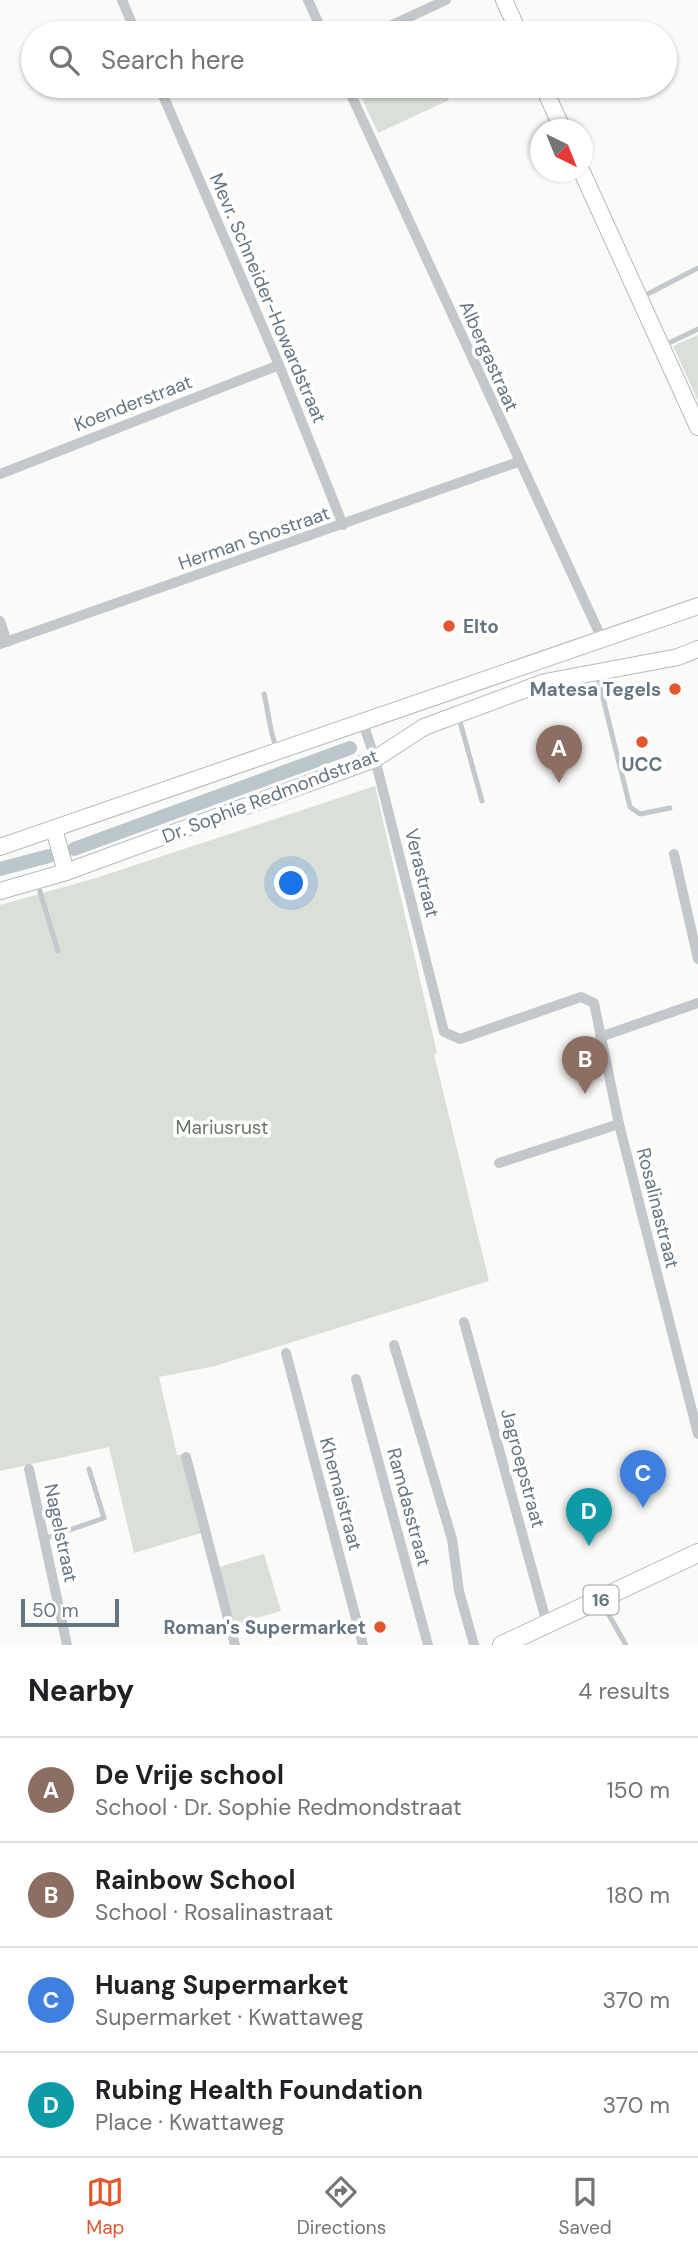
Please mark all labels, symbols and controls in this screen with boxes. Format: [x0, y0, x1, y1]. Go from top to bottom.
search box [21, 21, 677, 98]
icon: search [45, 41, 83, 79]
text: Search here [101, 43, 244, 77]
north arrow [530, 119, 593, 182]
street label: Mevr. Schneider-Howardstraat [204, 169, 332, 427]
street label: Albergastraat [453, 297, 525, 415]
street label: Koenderstraat [70, 369, 196, 437]
street label: Herman Snostraat [175, 500, 333, 576]
place label: Elto [463, 614, 499, 639]
marker: Elto [441, 618, 457, 634]
place label: Matesa Tegels [530, 677, 661, 702]
marker: Matesa Tegels [667, 681, 683, 697]
pin: A [536, 725, 582, 783]
marker: UCC [634, 734, 650, 750]
street label: Dr. Sophie Redmondstraat [158, 743, 382, 849]
place label: UCC [621, 752, 663, 777]
street label: Verastraat [399, 826, 445, 920]
your location [274, 866, 308, 900]
pin: B [562, 1036, 608, 1094]
park label: Mariusrust [176, 1115, 268, 1140]
street label: Rosalinastraat [631, 1145, 685, 1271]
street label: Jagroepstraat [495, 1406, 551, 1530]
street label: Khemaistraat [314, 1435, 368, 1553]
street label: Ramdasstraat [381, 1445, 437, 1569]
pin: C [620, 1450, 666, 1508]
street label: Nagelstraat [38, 1481, 84, 1585]
pin: D [566, 1488, 612, 1546]
road number: 16 [584, 1586, 618, 1615]
scale bar [21, 1596, 119, 1628]
text: 50 m [32, 1598, 79, 1623]
place label: Roman's Supermarket [164, 1615, 366, 1640]
marker: Roman's Supermarket [372, 1619, 388, 1635]
text: Nearby [28, 1671, 134, 1710]
text: 4 results [578, 1676, 670, 1706]
text: De Vrije school [95, 1758, 284, 1792]
text: A [43, 1775, 59, 1805]
text: 150 m [606, 1775, 670, 1805]
text: School · Dr. Sophie Redmondstraat [95, 1792, 462, 1822]
text: Rainbow School [95, 1863, 295, 1897]
text: B [44, 1880, 58, 1910]
text: 180 m [606, 1880, 670, 1910]
text: School · Rosalinastraat [95, 1897, 333, 1927]
text: Huang Supermarket [95, 1968, 349, 2002]
text: C [43, 1985, 59, 2015]
text: 370 m [602, 1985, 670, 2015]
text: Supermarket · Kwattaweg [95, 2002, 364, 2032]
text: Rubing Health Foundation [95, 2073, 423, 2107]
text: D [43, 2090, 59, 2120]
text: 370 m [602, 2090, 670, 2120]
text: Place · Kwattaweg [95, 2107, 284, 2137]
tab: Map [86, 2173, 124, 2240]
tab: Directions [297, 2173, 386, 2240]
tab: Saved [559, 2173, 612, 2240]

